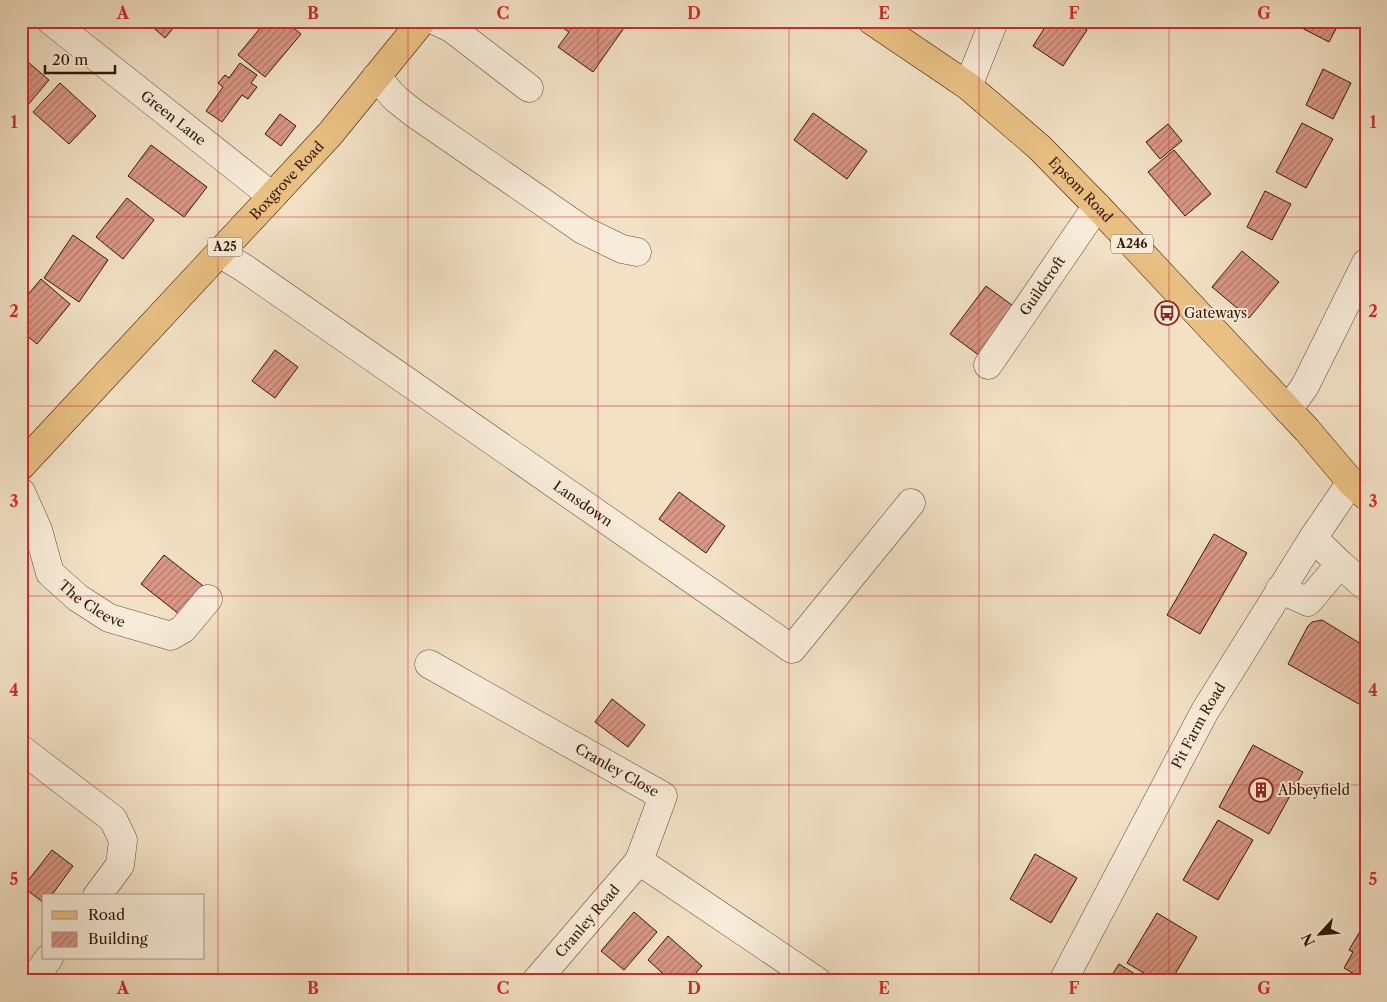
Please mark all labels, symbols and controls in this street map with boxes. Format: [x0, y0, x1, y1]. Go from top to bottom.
text: A [116, 3, 130, 23]
text: B [307, 3, 319, 23]
text: C [497, 3, 509, 23]
text: D [687, 3, 701, 23]
text: E [878, 3, 890, 23]
text: F [1069, 3, 1080, 23]
text: G [1257, 3, 1271, 23]
scale bar [45, 42, 115, 74]
text: 20 m [52, 50, 88, 69]
street label: Green Lane [137, 86, 210, 149]
text: 1 [10, 112, 18, 132]
text: 1 [1369, 112, 1377, 132]
street label: Boxgrove Road [246, 137, 328, 224]
street label: Epsom Road [1045, 153, 1117, 226]
road number: A246 [1111, 234, 1153, 253]
road number: A25 [208, 238, 242, 256]
street label: Guildcroft [1016, 252, 1069, 319]
bus stop icon: Gateways [1154, 300, 1180, 326]
text: 2 [9, 301, 19, 321]
text: 2 [1368, 301, 1378, 321]
place label: Gateways [1184, 304, 1247, 322]
street label: Lansdown [550, 477, 616, 531]
text: 3 [9, 491, 19, 511]
text: 3 [1368, 491, 1378, 511]
street label: The Cleeve [55, 576, 127, 631]
street label: Pit Farm Road [1167, 679, 1230, 772]
text: 4 [9, 680, 19, 700]
text: 4 [1368, 680, 1378, 700]
street label: Cranley Close [572, 739, 662, 801]
building icon: Abbeyfield [1248, 777, 1274, 803]
place label: Abbeyfield [1277, 781, 1350, 799]
text: 5 [10, 869, 19, 889]
text: 5 [1369, 869, 1378, 889]
street label: Cranley Road [551, 881, 624, 961]
legend [42, 894, 205, 960]
text: Road [88, 905, 125, 924]
north arrow [1294, 910, 1344, 960]
text: Building [88, 929, 148, 948]
text: N [1298, 930, 1319, 949]
text: A [116, 978, 130, 998]
text: B [307, 978, 319, 998]
text: C [497, 978, 509, 998]
text: D [687, 978, 701, 998]
text: E [878, 978, 890, 998]
text: F [1069, 978, 1080, 998]
text: G [1257, 978, 1271, 998]

